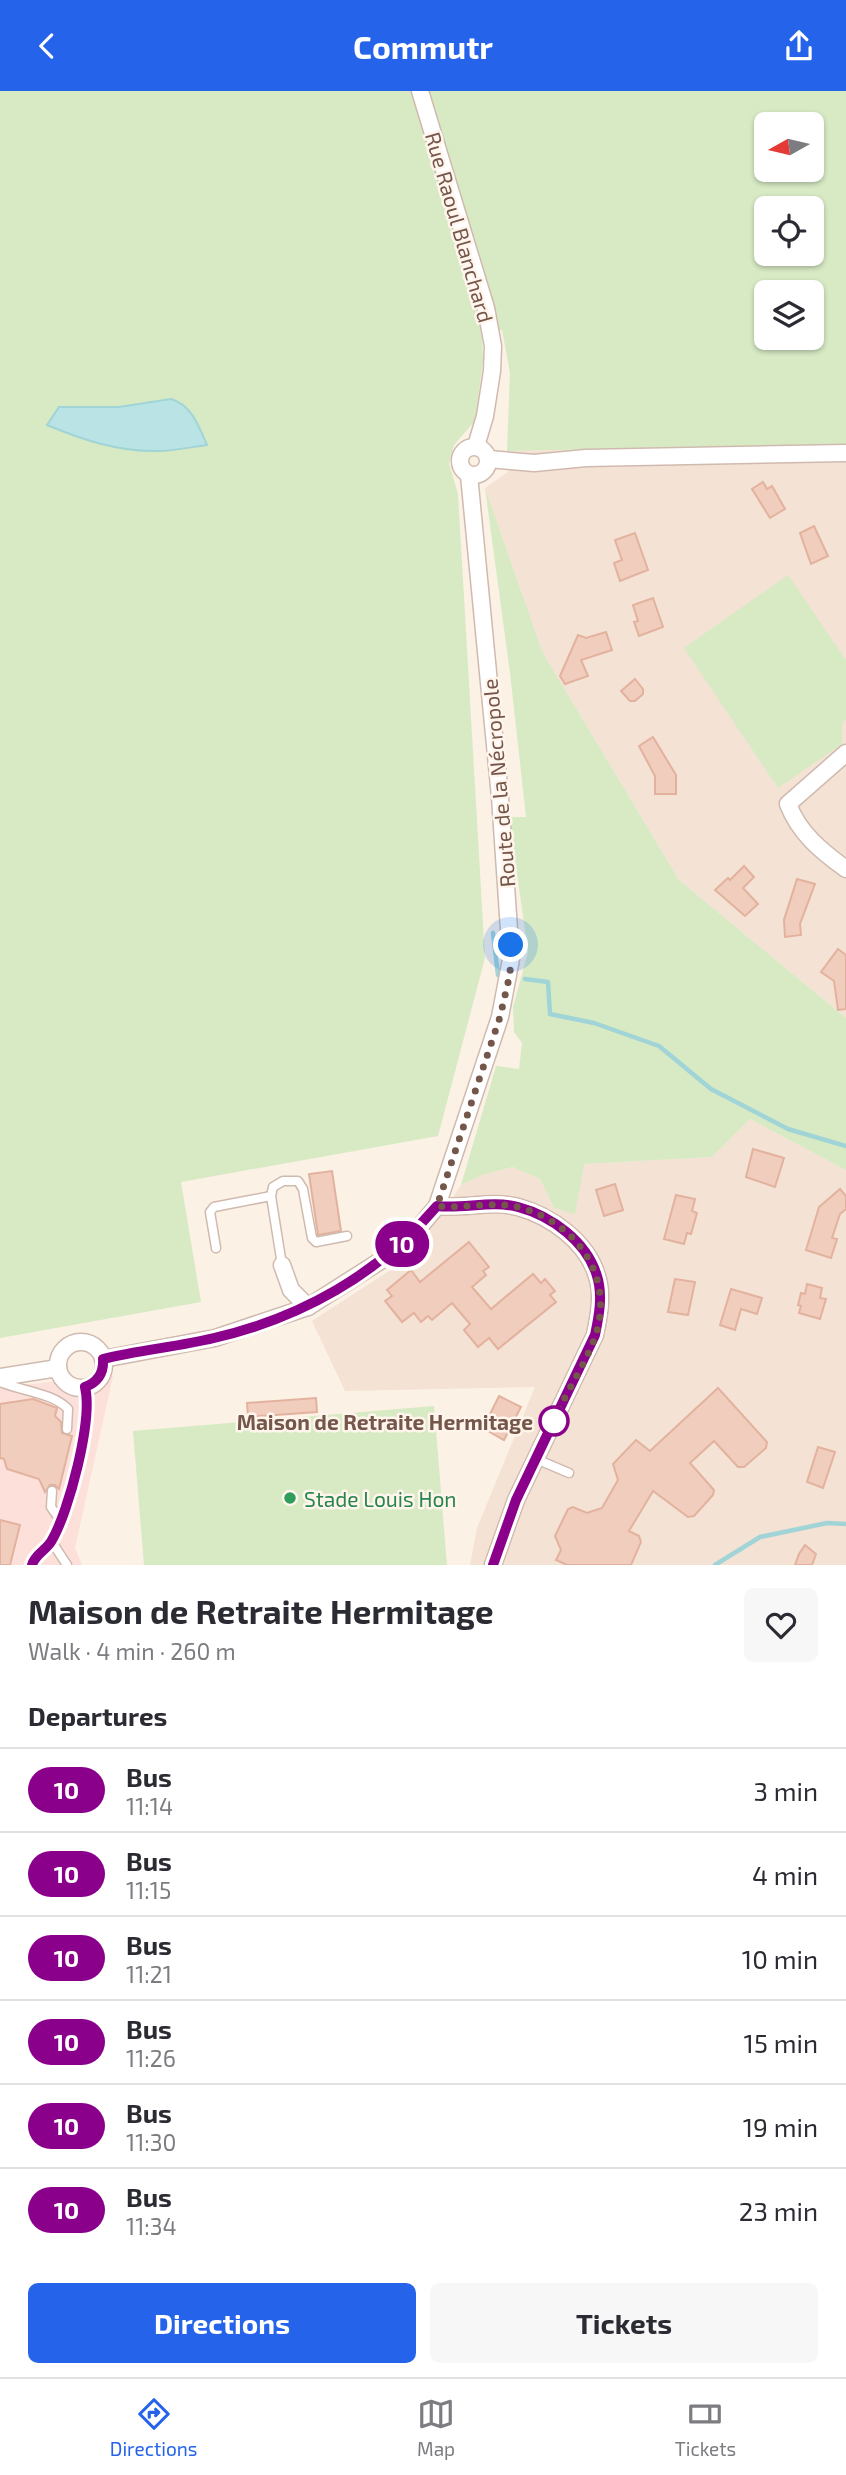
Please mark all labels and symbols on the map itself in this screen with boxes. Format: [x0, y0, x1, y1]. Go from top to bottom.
north arrow [754, 112, 824, 182]
street label: Rue Raoul Blanchard [421, 129, 499, 325]
street label: Route de la Nécropole [476, 678, 520, 888]
your location [493, 927, 528, 962]
line badge: 10 [370, 1221, 434, 1267]
marker: Maison de Retraite Hermitage [539, 1406, 569, 1436]
place label: Maison de Retraite Hermitage [237, 1409, 533, 1434]
place label: Stade Louis Hon [304, 1486, 457, 1511]
marker: Stade Louis Hon [282, 1490, 298, 1506]

